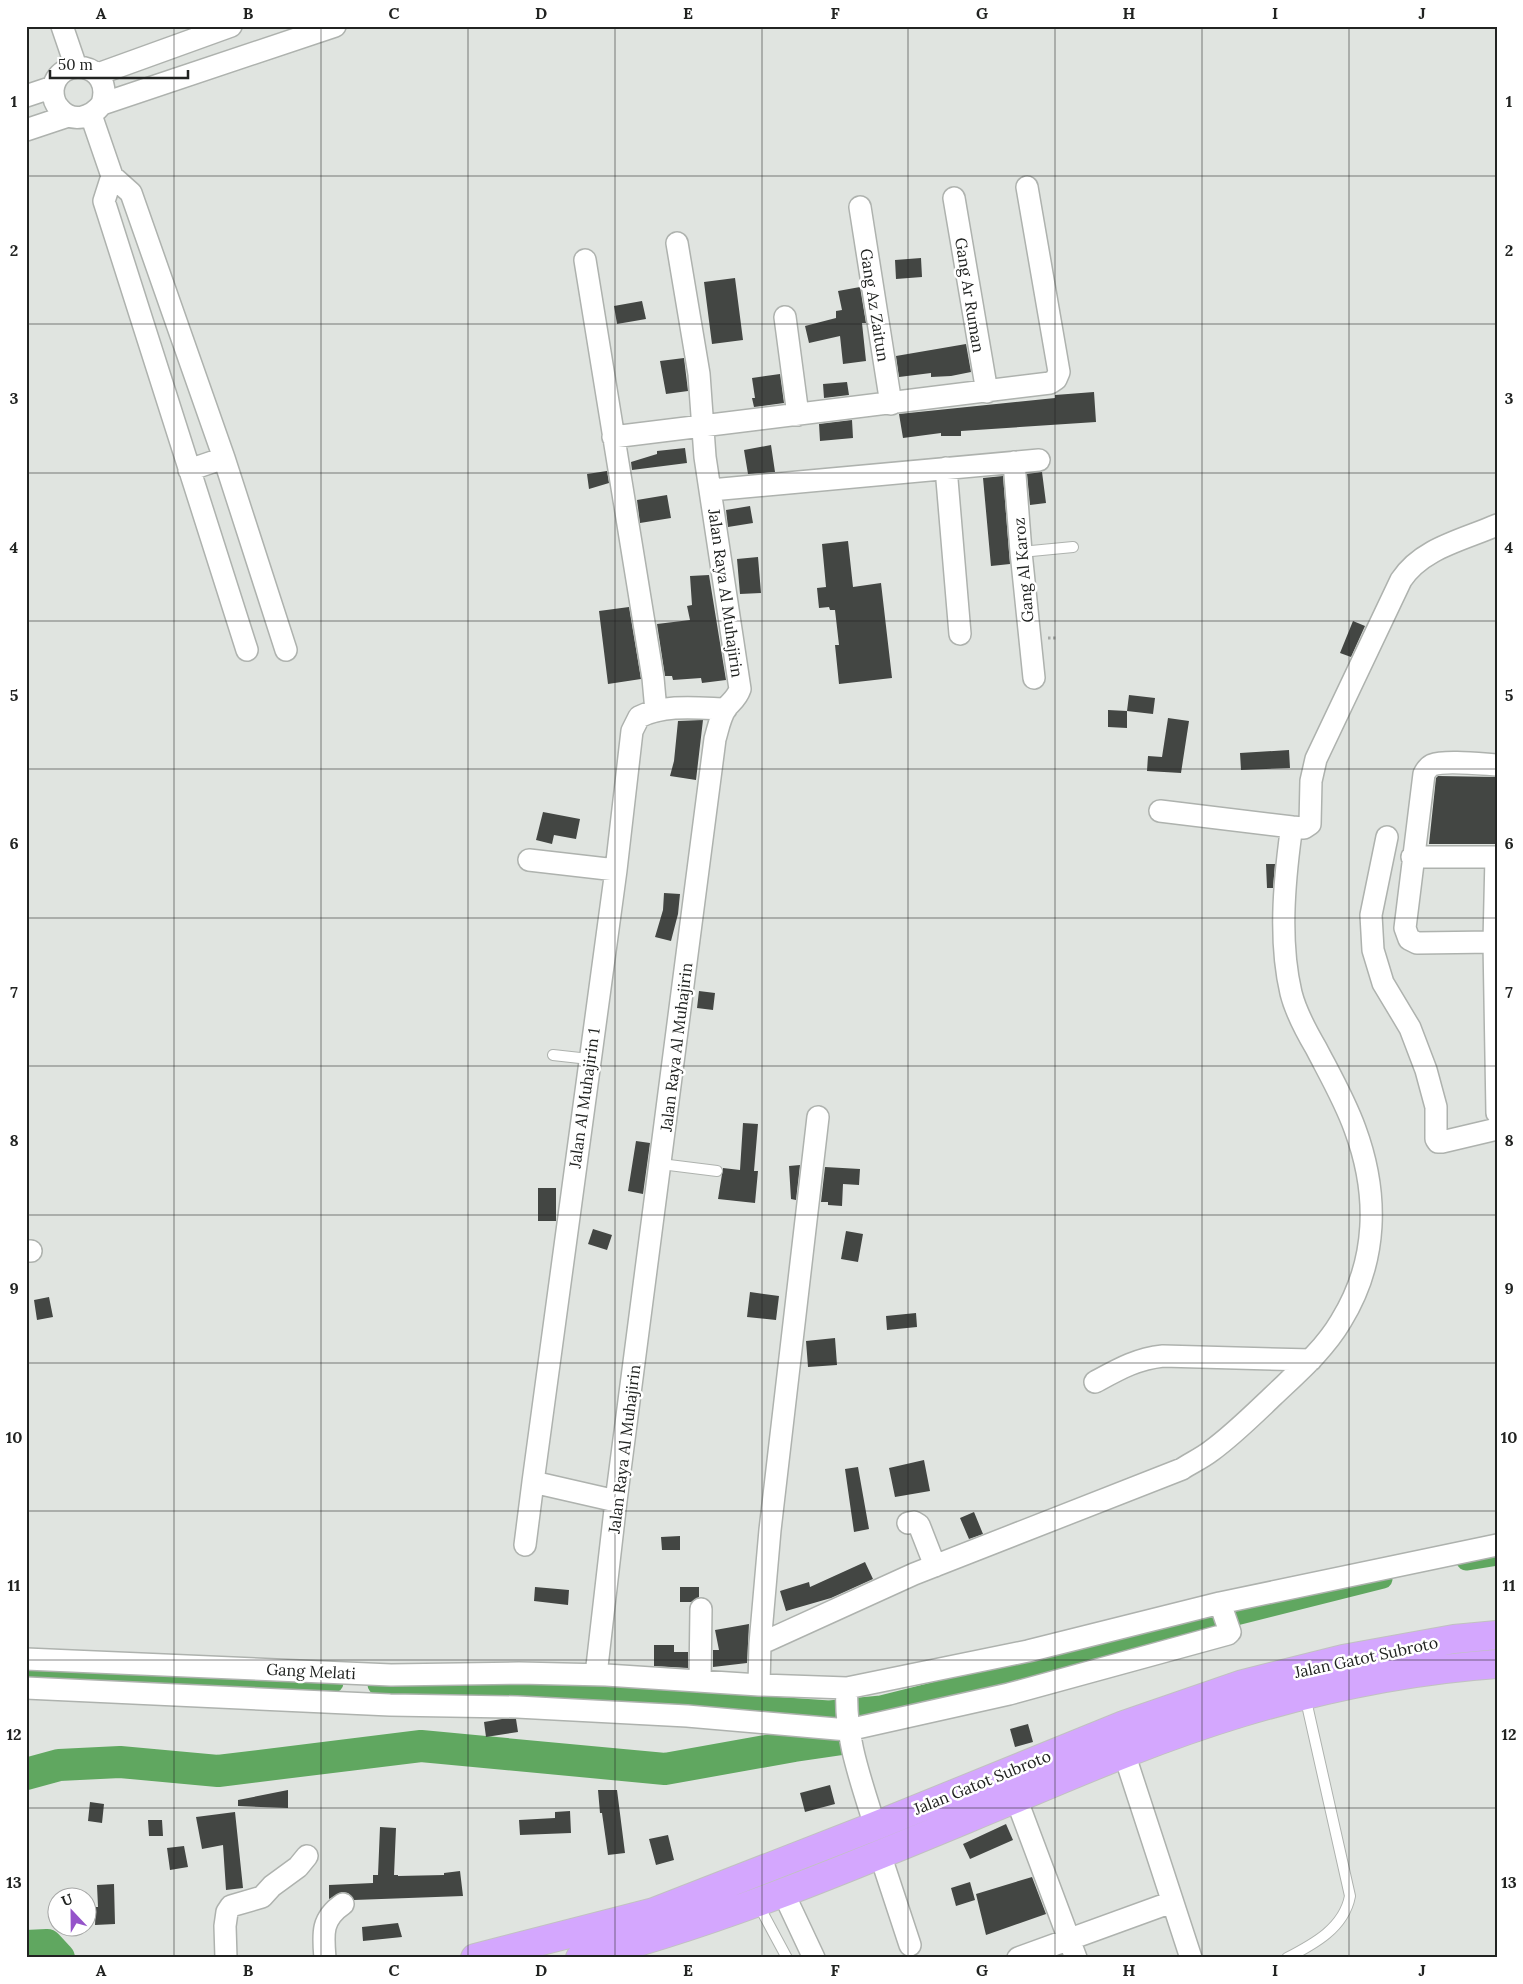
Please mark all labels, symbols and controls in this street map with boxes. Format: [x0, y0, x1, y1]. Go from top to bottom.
text: A [96, 3, 107, 23]
text: B [243, 3, 254, 23]
text: C [388, 3, 400, 23]
text: D [535, 3, 547, 23]
text: E [683, 3, 693, 23]
text: F [830, 3, 840, 23]
text: G [976, 3, 988, 23]
text: H [1123, 3, 1136, 23]
text: I [1272, 3, 1278, 23]
text: J [1418, 3, 1426, 23]
scale bar [50, 48, 188, 80]
text: 50 m [58, 55, 93, 74]
text: 1 [11, 91, 17, 111]
text: 1 [1506, 91, 1512, 111]
street label: Gang Ar Ruman [951, 236, 989, 354]
text: 2 [10, 240, 18, 260]
text: 2 [1505, 240, 1513, 260]
street label: Gang Az Zaitun [856, 247, 894, 363]
text: 3 [10, 388, 19, 408]
text: 3 [1505, 388, 1514, 408]
street label: Jalan Raya Al Muhajirin [704, 506, 748, 679]
street label: Gang Al Karoz [1008, 517, 1038, 623]
text: 4 [10, 537, 19, 557]
text: 4 [1505, 537, 1514, 557]
text: 5 [10, 685, 19, 705]
text: 5 [1505, 685, 1514, 705]
text: 6 [9, 833, 19, 853]
text: 6 [1504, 833, 1514, 853]
street label: Jalan Raya Al Muhajirin [656, 961, 696, 1134]
text: 7 [10, 982, 18, 1002]
text: 7 [1505, 982, 1513, 1002]
street label: Jalan Al Muhajirin 1 [564, 1027, 604, 1170]
text: 8 [9, 1130, 19, 1150]
text: 8 [1504, 1130, 1514, 1150]
text: 9 [9, 1278, 19, 1298]
text: 9 [1504, 1278, 1514, 1298]
street label: Jalan Raya Al Muhajirin [604, 1363, 644, 1536]
text: 10 [6, 1427, 22, 1447]
text: 10 [1501, 1427, 1517, 1447]
text: 11 [8, 1575, 21, 1595]
text: 11 [1503, 1575, 1516, 1595]
street label: Jalan Gatot Subroto [1291, 1632, 1440, 1682]
street label: Gang Melati [266, 1659, 356, 1683]
text: 12 [6, 1724, 22, 1744]
text: 12 [1501, 1724, 1517, 1744]
street label: Jalan Gatot Subroto [909, 1745, 1054, 1819]
text: 13 [6, 1872, 22, 1892]
text: 13 [1501, 1872, 1517, 1892]
north arrow [48, 1886, 98, 1936]
text: U [59, 1889, 76, 1910]
text: A [96, 1960, 107, 1980]
text: B [243, 1960, 254, 1980]
text: C [388, 1960, 400, 1980]
text: D [535, 1960, 547, 1980]
text: E [683, 1960, 693, 1980]
text: F [830, 1960, 840, 1980]
text: G [976, 1960, 988, 1980]
text: H [1123, 1960, 1136, 1980]
text: I [1272, 1960, 1278, 1980]
text: J [1418, 1960, 1426, 1980]

